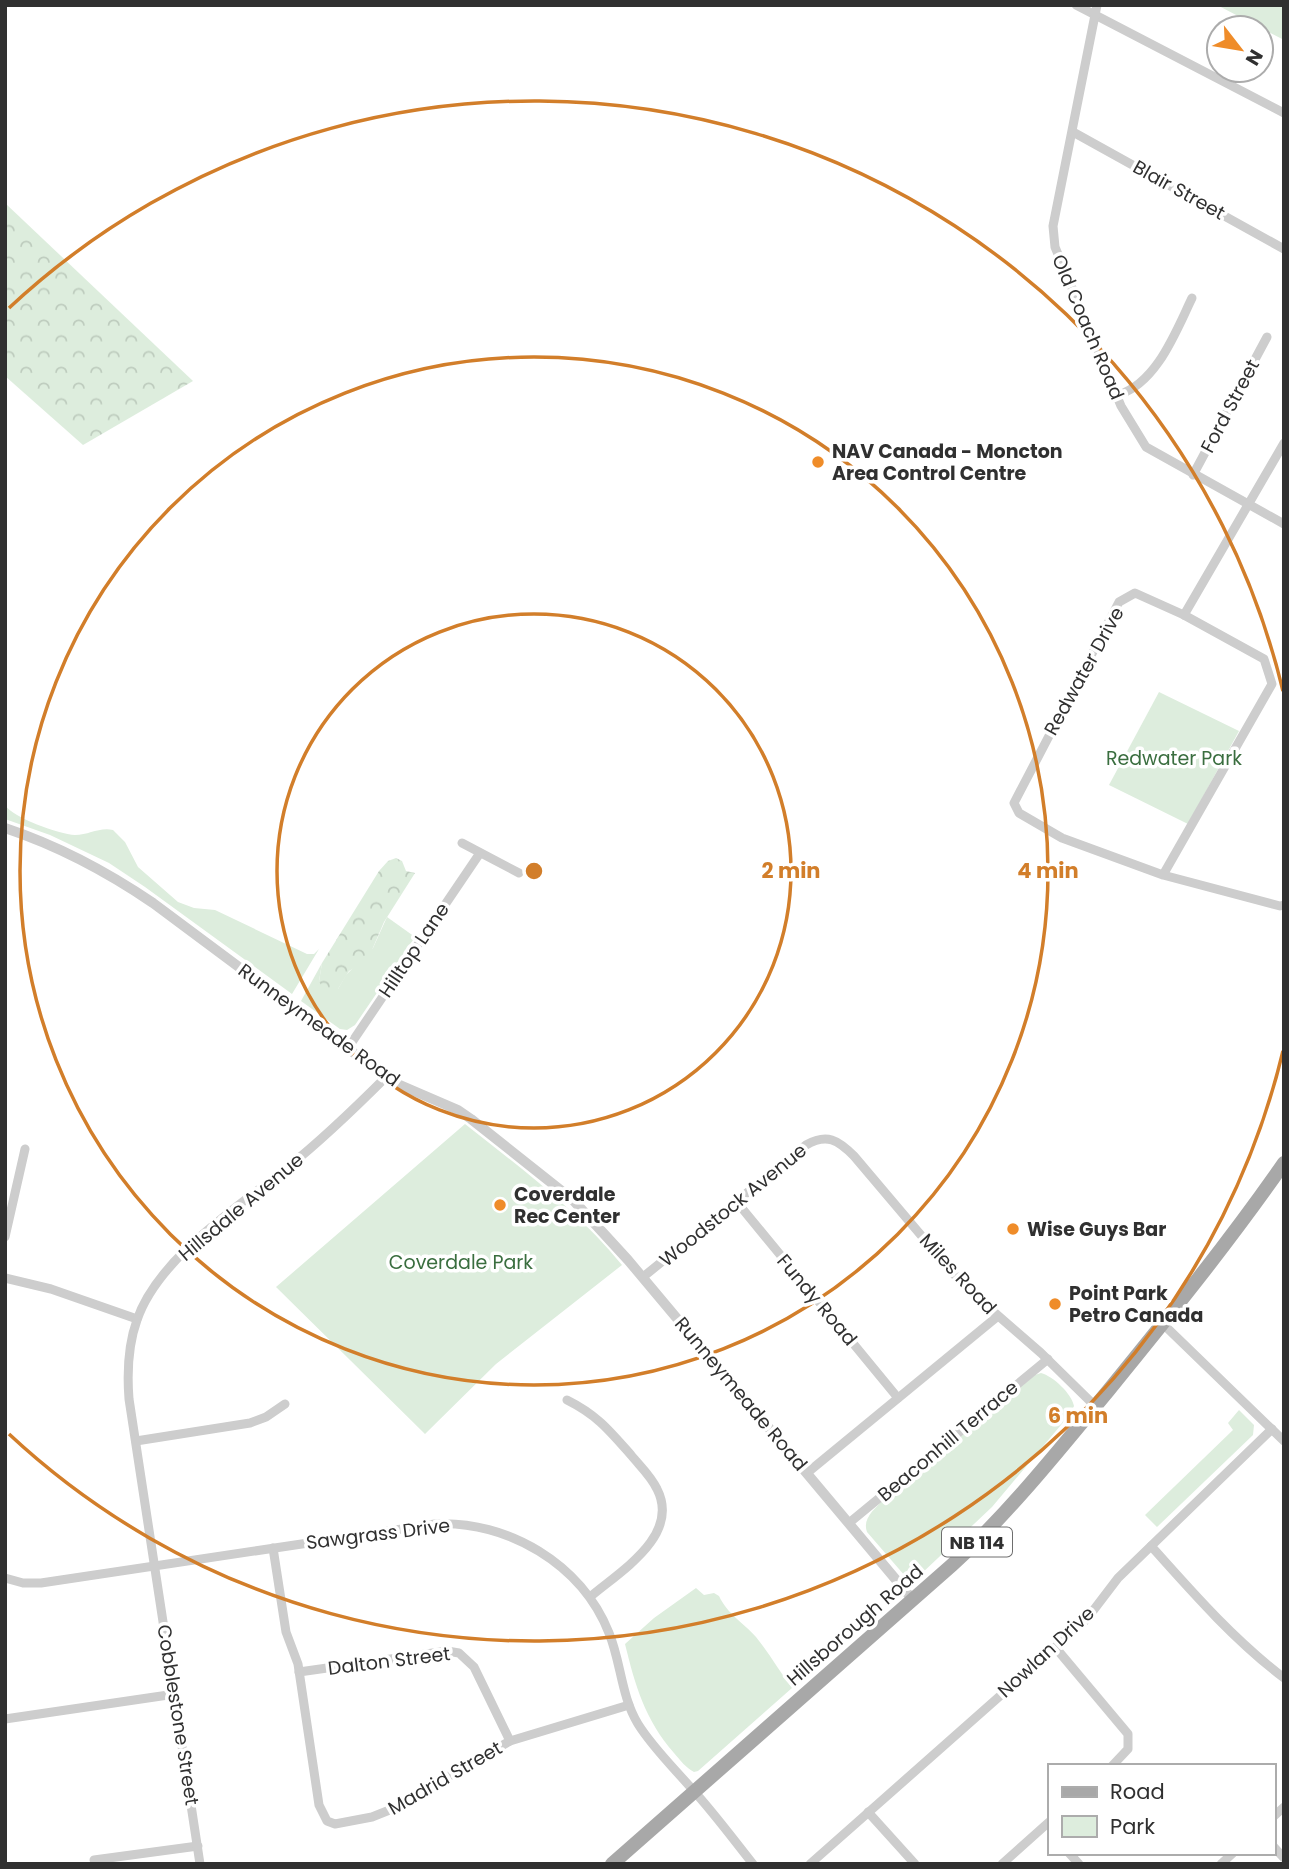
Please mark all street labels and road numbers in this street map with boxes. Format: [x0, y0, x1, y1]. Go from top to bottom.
street label: Blair Street [1128, 154, 1230, 226]
street label: Old Coach Road [1045, 250, 1131, 404]
street label: Ford Street [1194, 354, 1266, 458]
street label: Redwater Drive [1038, 602, 1130, 740]
street label: Hilltop Lane [372, 897, 456, 1003]
street label: Runneymeade Road [233, 957, 405, 1093]
street label: Woodstock Avenue [654, 1137, 812, 1273]
street label: Hillsdale Avenue [173, 1147, 309, 1267]
street label: Miles Road [913, 1228, 1003, 1320]
street label: Fundy Road [771, 1248, 863, 1352]
street label: Runneymeade Road [668, 1311, 814, 1477]
street label: Beaconhill Terrace [872, 1374, 1024, 1508]
street label: Sawgrass Drive [304, 1512, 452, 1556]
road number: NB 114 [942, 1527, 1012, 1556]
street label: Hillsborough Road [781, 1558, 929, 1692]
street label: Nowlan Drive [992, 1600, 1100, 1704]
street label: Cobblestone Street [150, 1623, 206, 1807]
street label: Dalton Street [326, 1640, 452, 1682]
street label: Madrid Street [383, 1734, 507, 1822]

